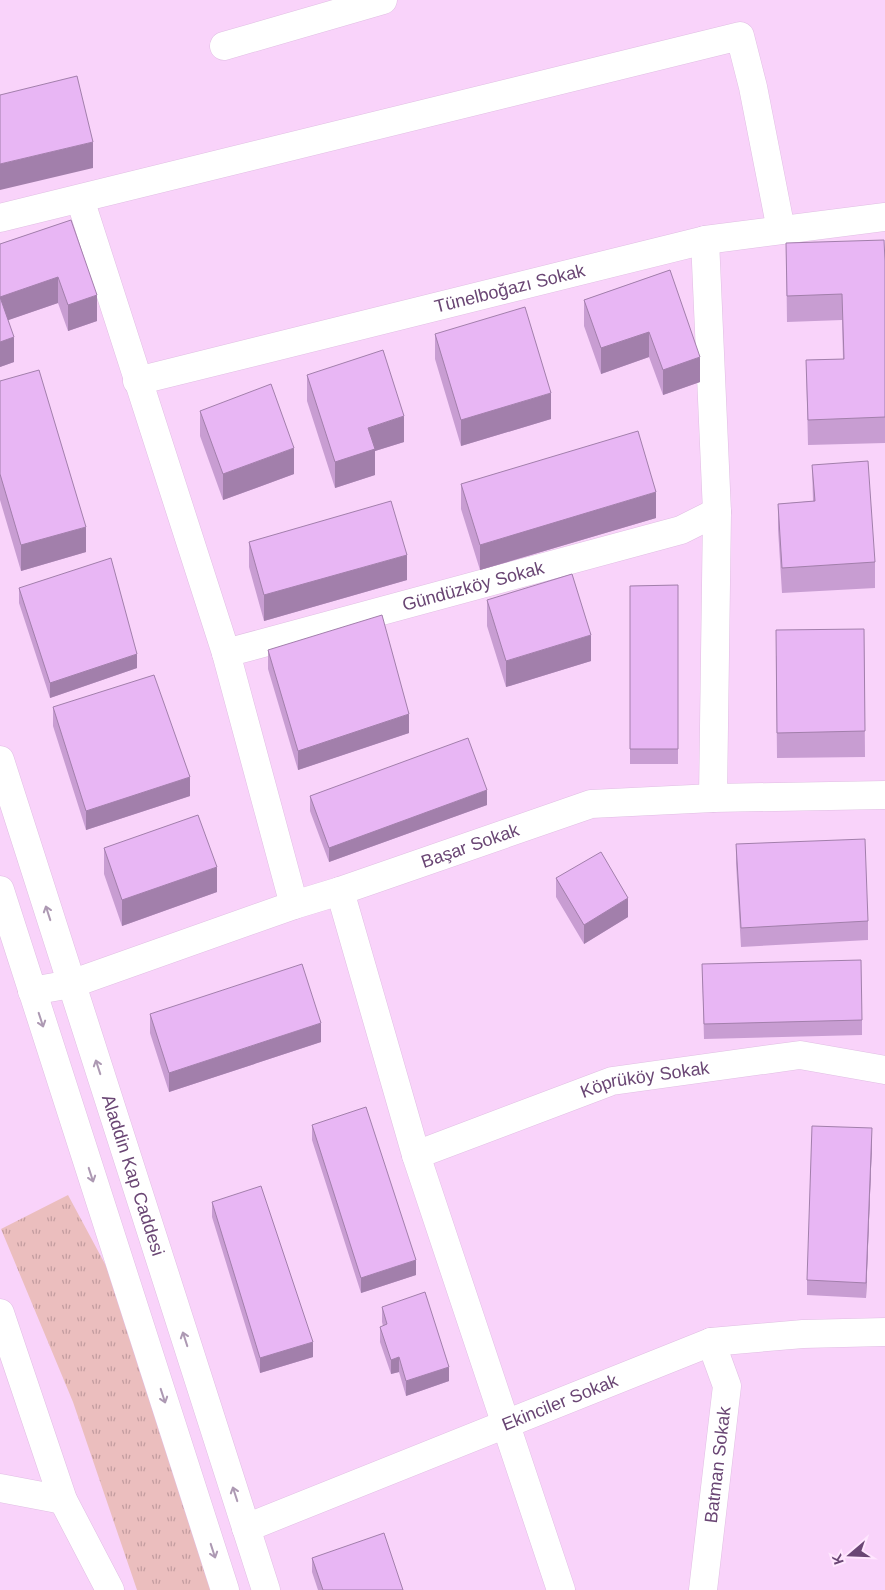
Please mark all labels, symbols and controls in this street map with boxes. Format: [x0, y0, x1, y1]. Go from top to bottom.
street label: Tünelboğazı Sokak [432, 260, 588, 317]
street label: Gündüzköy Sokak [400, 557, 547, 615]
street label: Başar Sokak [419, 819, 523, 872]
one-way arrow [43, 905, 53, 921]
one-way arrow [37, 1012, 47, 1028]
street label: Köprüköy Sokak [578, 1058, 712, 1102]
one-way arrow [93, 1060, 102, 1076]
street label: Aladdin Kap Caddesi [98, 1092, 168, 1258]
one-way arrow [87, 1167, 97, 1183]
one-way arrow [180, 1332, 189, 1347]
street label: Ekinciler Sokak [499, 1370, 622, 1435]
one-way arrow [158, 1388, 168, 1404]
street label: Batman Sokak [701, 1405, 735, 1524]
one-way arrow [229, 1486, 239, 1502]
north arrow [825, 1530, 875, 1580]
one-way arrow [208, 1542, 218, 1558]
text: K [828, 1552, 847, 1567]

